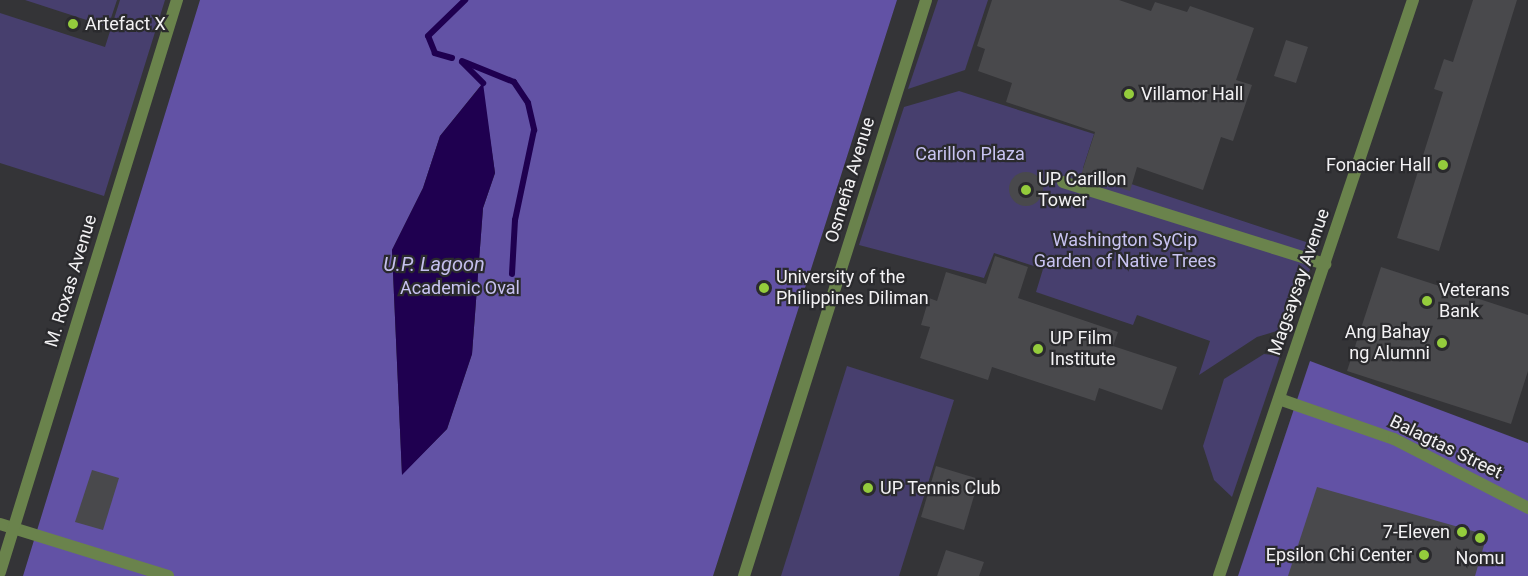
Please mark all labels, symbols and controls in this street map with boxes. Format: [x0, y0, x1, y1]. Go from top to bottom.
place label: Artefact X [85, 13, 166, 35]
marker: Artefact X [66, 17, 80, 31]
place label: Villamor Hall [1141, 83, 1243, 105]
marker: Villamor Hall [1122, 87, 1136, 101]
street label: Osmeña Avenue [821, 115, 879, 245]
park label: Carillon Plaza [915, 143, 1025, 165]
place label: Fonacier Hall [1326, 154, 1431, 176]
marker: Fonacier Hall [1436, 158, 1450, 172]
place label: UP Carillon Tower [1038, 169, 1126, 212]
marker: UP Carillon Tower [1019, 183, 1033, 197]
street label: Magsaysay Avenue [1264, 206, 1334, 358]
street label: M. Roxas Avenue [41, 212, 101, 350]
park label: Washington SyCip Garden of Native Trees [1034, 230, 1216, 272]
water label: U.P. Lagoon [383, 252, 485, 276]
place label: University of the Philippines Diliman [776, 267, 929, 310]
park label: Academic Oval [400, 277, 520, 299]
place label: Veterans Bank [1439, 280, 1510, 322]
marker: University of the Philippines Diliman [757, 281, 771, 295]
marker: Veterans Bank [1420, 294, 1434, 308]
place label: Ang Bahay ng Alumni [1345, 322, 1430, 364]
place label: UP Film Institute [1050, 328, 1116, 370]
marker: Ang Bahay ng Alumni [1435, 336, 1449, 350]
marker: UP Film Institute [1031, 342, 1045, 356]
street label: Balagtas Street [1386, 411, 1506, 483]
place label: UP Tennis Club [880, 477, 1001, 499]
marker: UP Tennis Club [861, 481, 875, 495]
place label: 7-Eleven [1383, 521, 1450, 543]
marker: 7-Eleven [1455, 525, 1469, 539]
marker: Nomu [1473, 531, 1487, 545]
place label: Epsilon Chi Center [1266, 544, 1412, 566]
place label: Nomu [1456, 547, 1504, 569]
marker: Epsilon Chi Center [1417, 548, 1431, 562]

